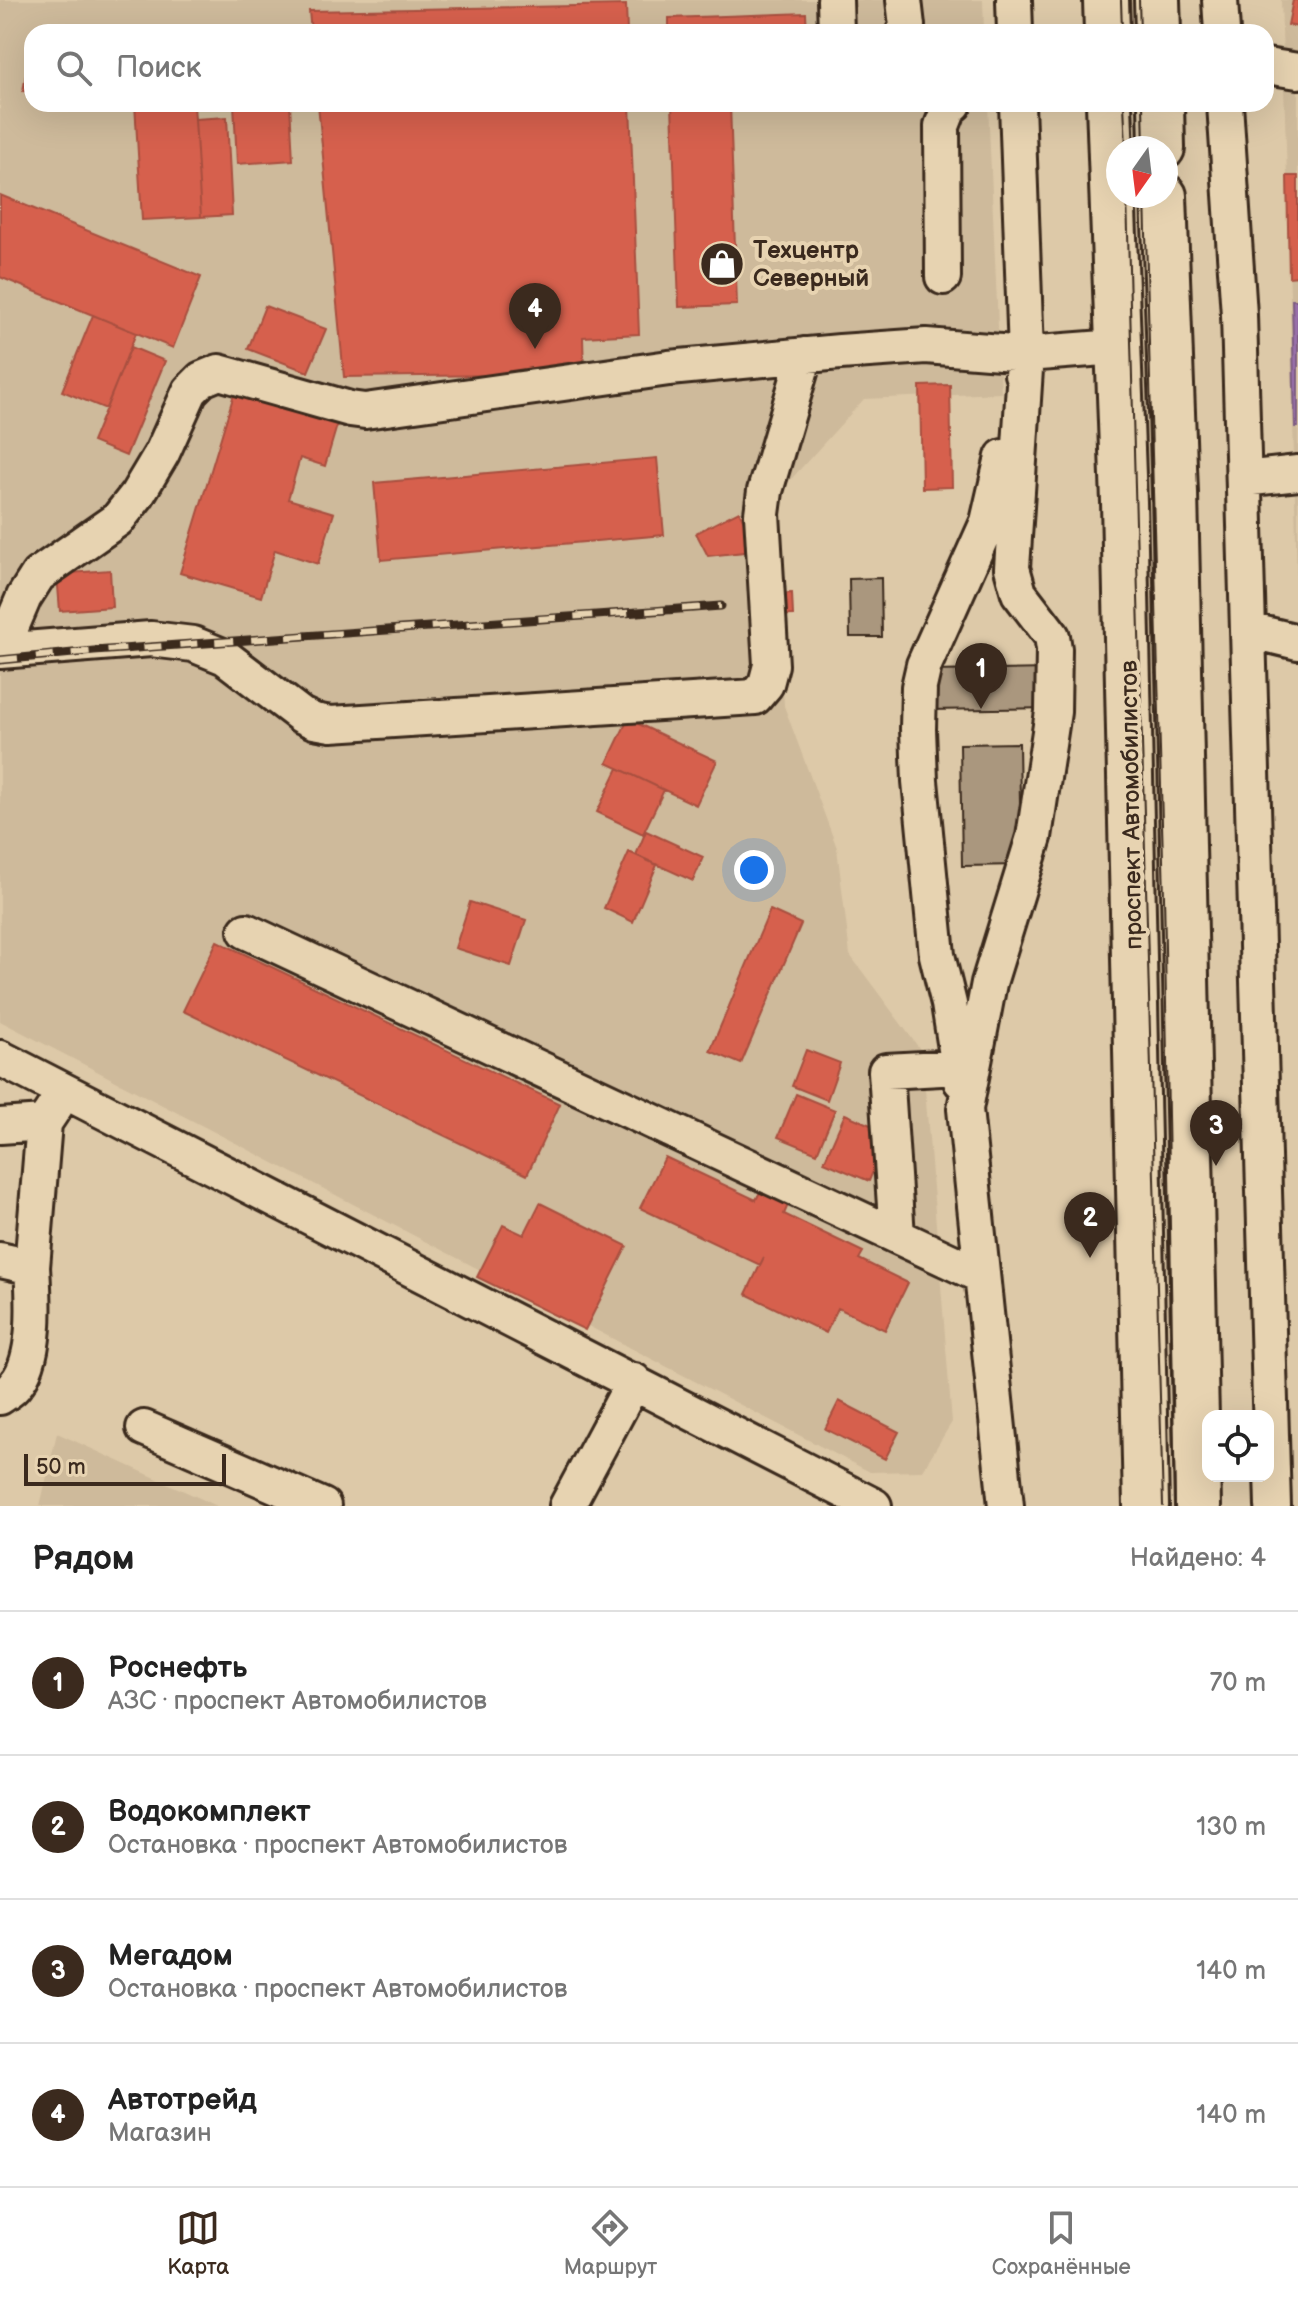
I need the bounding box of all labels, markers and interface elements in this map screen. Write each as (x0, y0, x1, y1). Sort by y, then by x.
search box (24, 24, 1274, 112)
icon: search (52, 46, 96, 90)
text: Поиск (116, 50, 202, 86)
north arrow (1106, 136, 1178, 208)
place label: Техцентр Северный (753, 236, 869, 293)
shop icon: Техцентр Северный (698, 240, 746, 288)
pin: 4 (509, 283, 561, 349)
pin: 1 (955, 643, 1007, 709)
street label: проспект Автомобилистов (1114, 660, 1149, 950)
your location (734, 850, 774, 890)
pin: 3 (1190, 1100, 1242, 1166)
pin: 2 (1064, 1192, 1116, 1258)
map controls (1202, 1410, 1274, 1482)
button: locate (1202, 1410, 1274, 1482)
scale bar (24, 1450, 226, 1486)
text: 50 m (36, 1454, 86, 1481)
text: Рядом (32, 1538, 134, 1579)
text: Найдено: 4 (1130, 1543, 1266, 1574)
text: Роснефть (108, 1650, 247, 1686)
text: 1 (53, 1668, 63, 1699)
text: 70 m (1209, 1668, 1266, 1699)
text: АЗС · проспект Автомобилистов (108, 1686, 487, 1717)
text: Водокомплект (108, 1794, 311, 1830)
text: 2 (50, 1812, 66, 1843)
text: 130 m (1196, 1812, 1266, 1843)
text: Остановка · проспект Автомобилистов (108, 1830, 567, 1861)
text: Мегадом (108, 1938, 233, 1974)
text: 3 (50, 1956, 66, 1987)
text: 140 m (1196, 1956, 1266, 1987)
text: Остановка · проспект Автомобилистов (108, 1974, 567, 2005)
text: Автотрейд (108, 2082, 257, 2118)
text: 4 (50, 2100, 66, 2131)
text: 140 m (1196, 2100, 1266, 2131)
text: Магазин (108, 2118, 212, 2149)
tab: Карта (167, 2206, 229, 2281)
tab: Маршрут (564, 2206, 657, 2281)
tab: Сохранённые (992, 2206, 1131, 2281)

